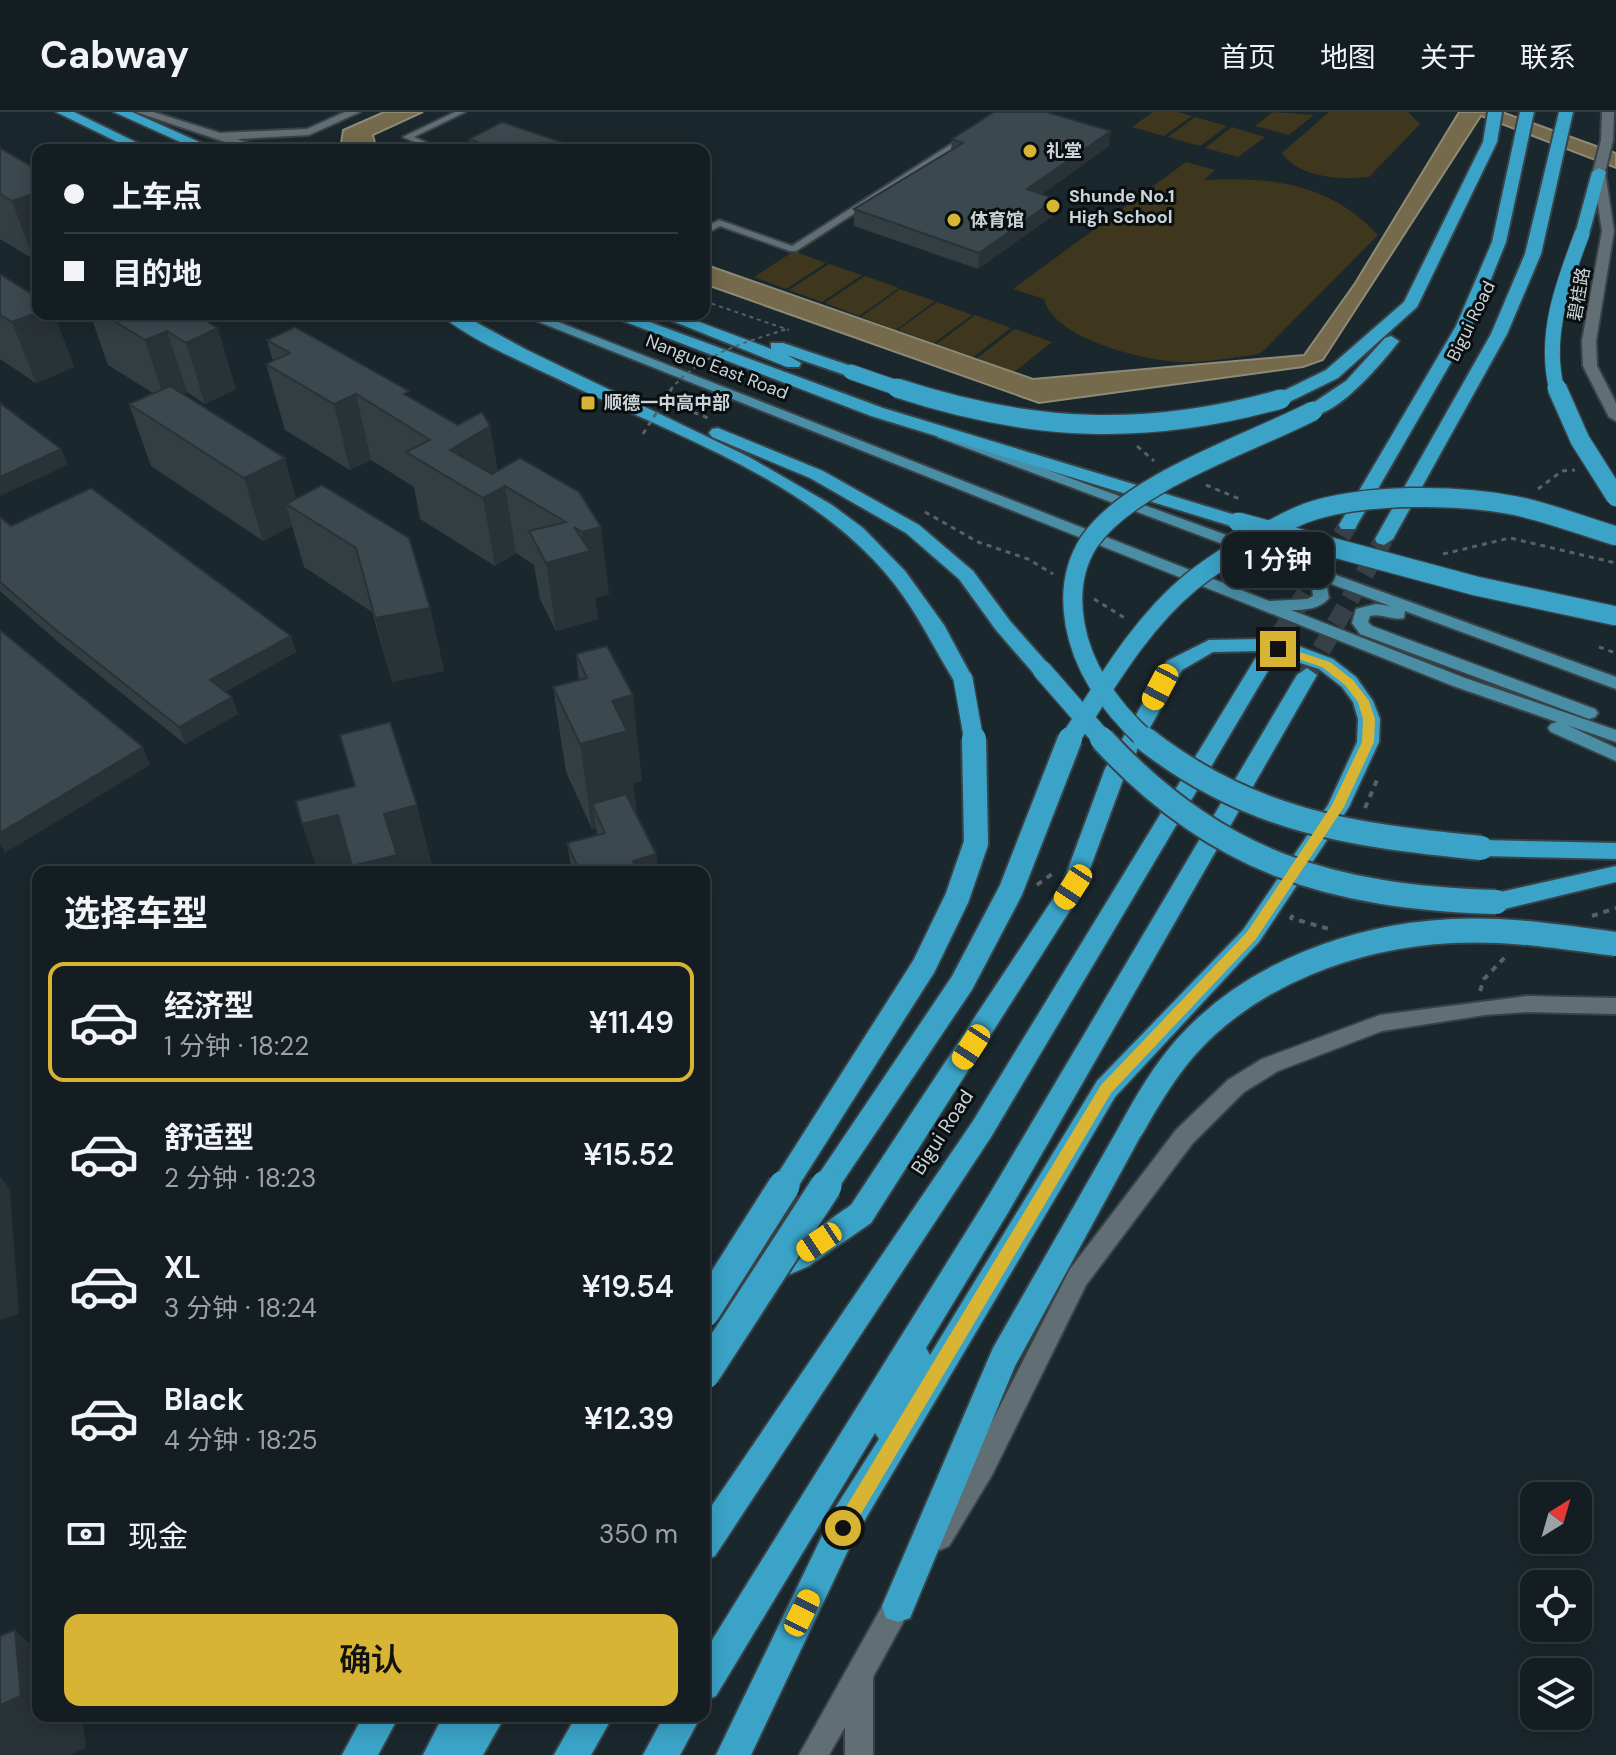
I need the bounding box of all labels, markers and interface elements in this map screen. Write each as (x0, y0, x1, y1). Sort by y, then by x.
text: Cabway (40, 30, 189, 80)
text: 首页 (1220, 39, 1276, 76)
text: 地图 (1320, 39, 1376, 76)
text: 关于 (1420, 39, 1476, 76)
text: 联系 (1520, 39, 1576, 76)
place label: 礼堂 (1046, 139, 1082, 163)
marker: 礼堂 (1021, 142, 1039, 160)
text: 上车点 (112, 177, 202, 216)
place label: Shunde No.1 High School (1069, 184, 1175, 229)
marker: Shunde No.1 High School (1044, 197, 1062, 215)
place label: 体育馆 (970, 208, 1024, 232)
marker: 体育馆 (945, 211, 963, 229)
text: 目的地 (112, 254, 202, 293)
street label: 碧桂路 (1562, 265, 1596, 323)
street label: Bigui Road (1441, 277, 1501, 365)
street label: Nanguo East Road (642, 329, 792, 405)
place label: 顺德一中高中部 (604, 391, 730, 415)
marker: 顺德一中高中部 (579, 394, 597, 412)
callout: 1 分钟 (1222, 533, 1334, 589)
text: 1 分钟 (1244, 543, 1312, 577)
route end (1260, 631, 1296, 667)
car (1138, 660, 1182, 714)
car (1050, 860, 1096, 914)
text: 选择车型 (64, 890, 208, 937)
icon: car (68, 986, 140, 1058)
text: 经济型 (164, 986, 254, 1025)
text: ¥11.49 (589, 1003, 674, 1042)
car (948, 1020, 994, 1074)
text: 1 分钟 · 18:22 (164, 1029, 309, 1063)
street label: Bigui Road (905, 1085, 979, 1179)
icon: car (68, 1118, 140, 1190)
text: 舒适型 (164, 1118, 254, 1157)
text: ¥15.52 (583, 1135, 674, 1174)
text: 2 分钟 · 18:23 (164, 1161, 316, 1195)
car (792, 1219, 846, 1265)
text: XL (164, 1248, 201, 1287)
icon: car (68, 1250, 140, 1322)
text: ¥19.54 (582, 1267, 674, 1306)
text: 3 分钟 · 18:24 (164, 1291, 317, 1325)
text: Black (164, 1380, 244, 1419)
icon: car (68, 1382, 140, 1454)
text: ¥12.39 (584, 1399, 674, 1438)
text: 4 分钟 · 18:25 (164, 1423, 318, 1457)
north arrow (1520, 1482, 1592, 1554)
map controls (1520, 1482, 1592, 1730)
route start (825, 1510, 861, 1546)
icon: cash (64, 1512, 108, 1556)
text: 现金 (128, 1517, 188, 1556)
text: 350 m (599, 1517, 678, 1551)
button: locate (1520, 1570, 1592, 1642)
car (781, 1586, 823, 1640)
button: 确认 (64, 1614, 678, 1706)
button: layers (1520, 1658, 1592, 1730)

